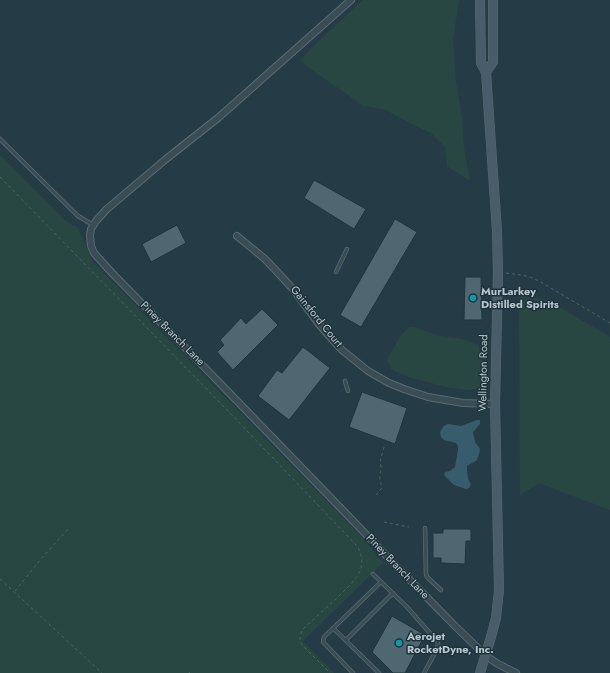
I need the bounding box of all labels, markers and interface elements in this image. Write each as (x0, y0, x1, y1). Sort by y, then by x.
street label: Gainsford Court (287, 284, 345, 350)
place label: MurLarkey Distilled Spirits (481, 285, 559, 311)
marker: MurLarkey Distilled Spirits (468, 293, 478, 303)
street label: Piney Branch Lane (137, 299, 207, 369)
street label: Wellington Road (477, 334, 491, 412)
street label: Piney Branch Lane (363, 532, 431, 602)
place label: Aerojet RocketDyne, Inc. (407, 630, 494, 656)
marker: Aerojet RocketDyne, Inc. (394, 638, 404, 648)

